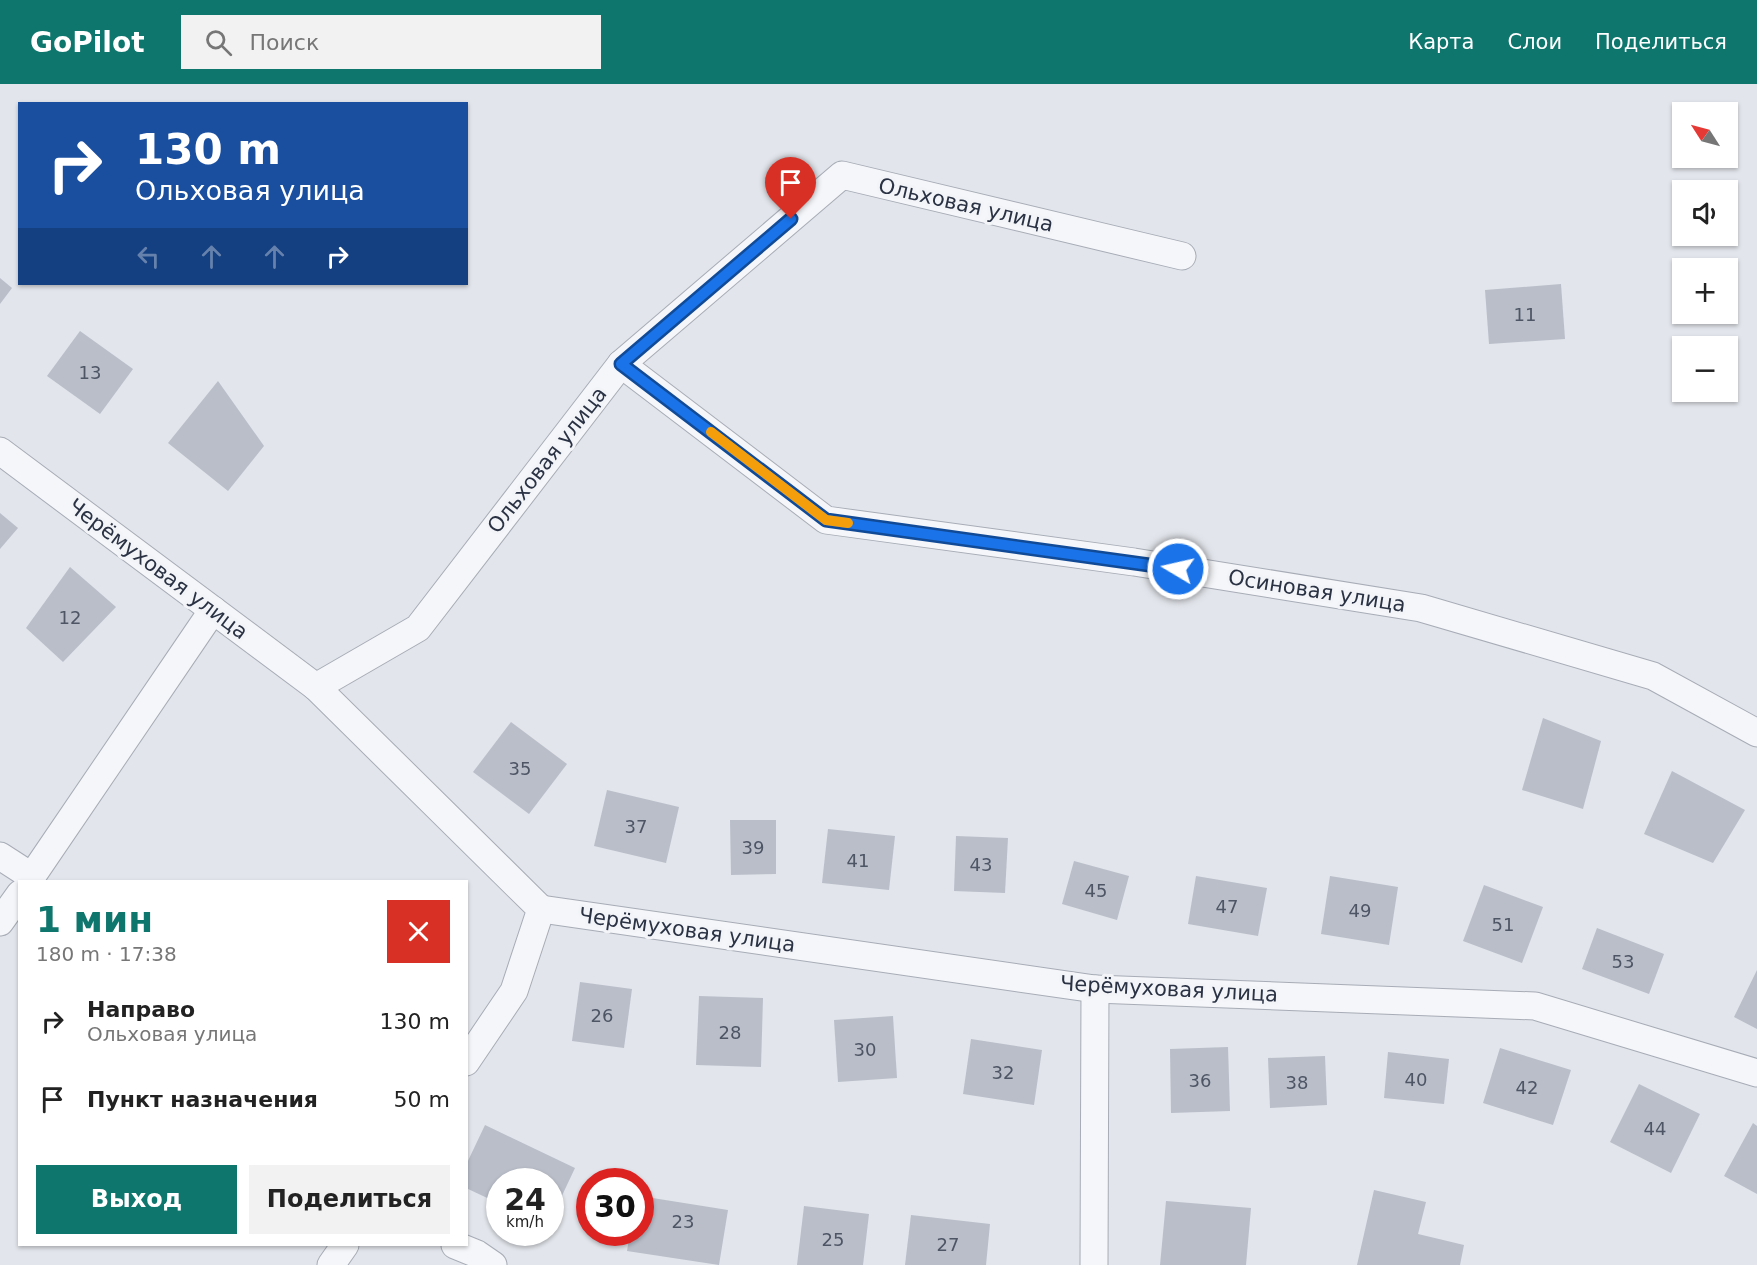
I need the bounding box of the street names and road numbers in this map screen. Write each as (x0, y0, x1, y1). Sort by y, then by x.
street label: Ольховая улица (876, 173, 1056, 237)
street label: Ольховая улица (482, 382, 612, 538)
street label: Черёмуховая улица (64, 494, 252, 644)
street label: Осиновая улица (1226, 565, 1408, 617)
street label: Черёмуховая улица (577, 903, 797, 957)
street label: Черёмуховая улица (1059, 971, 1279, 1007)

